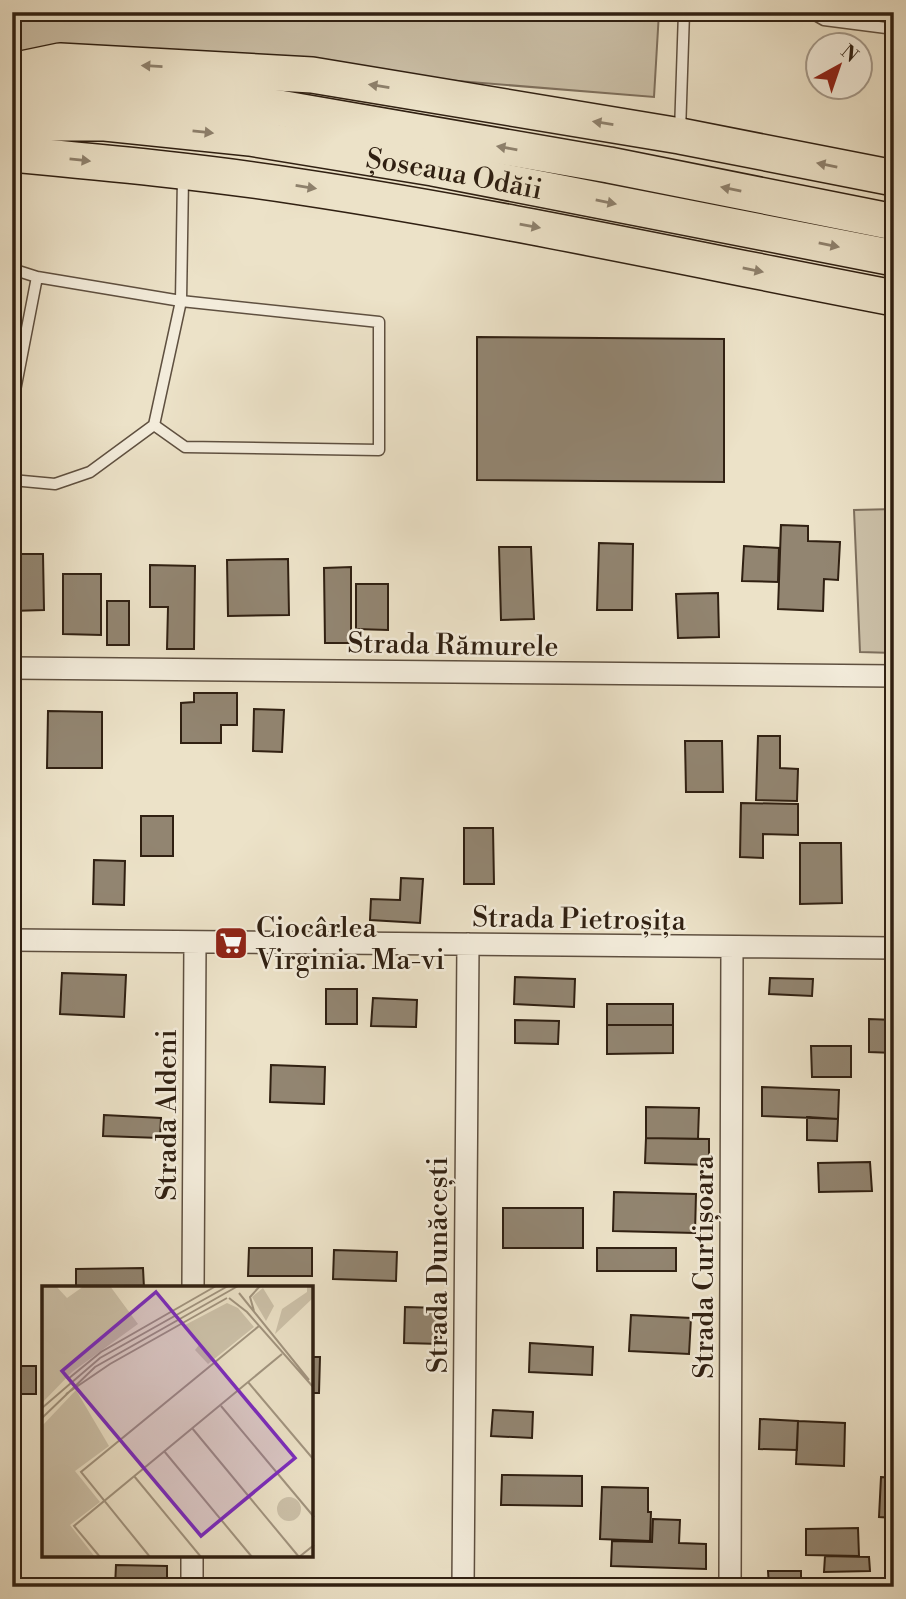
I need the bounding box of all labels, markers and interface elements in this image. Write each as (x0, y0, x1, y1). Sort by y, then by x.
north arrow (804, 32, 874, 102)
text: N (836, 40, 863, 68)
one-way arrow (141, 60, 163, 71)
one-way arrow (367, 80, 389, 91)
one-way arrow (592, 117, 614, 128)
one-way arrow (192, 127, 214, 138)
street label: Șoseaua Odăii (363, 141, 545, 208)
one-way arrow (496, 142, 518, 153)
one-way arrow (69, 155, 91, 166)
one-way arrow (816, 159, 838, 170)
one-way arrow (295, 182, 317, 193)
one-way arrow (720, 184, 742, 195)
one-way arrow (595, 196, 617, 207)
one-way arrow (519, 221, 541, 232)
one-way arrow (818, 240, 840, 251)
one-way arrow (742, 264, 764, 275)
street label: Strada Rămurele (347, 626, 559, 665)
street label: Strada Pietroșița (472, 900, 687, 939)
place label: Ciocârlea Virginia. Ma-vi (255, 911, 445, 978)
supermarket icon: Ciocârlea Virginia. Ma-vi (212, 924, 250, 962)
street label: Strada Aldeni (150, 1029, 185, 1201)
street label: Strada Curtișoara (687, 1154, 722, 1379)
street label: Strada Dunăcești (421, 1157, 456, 1373)
inset map (42, 1286, 313, 1557)

